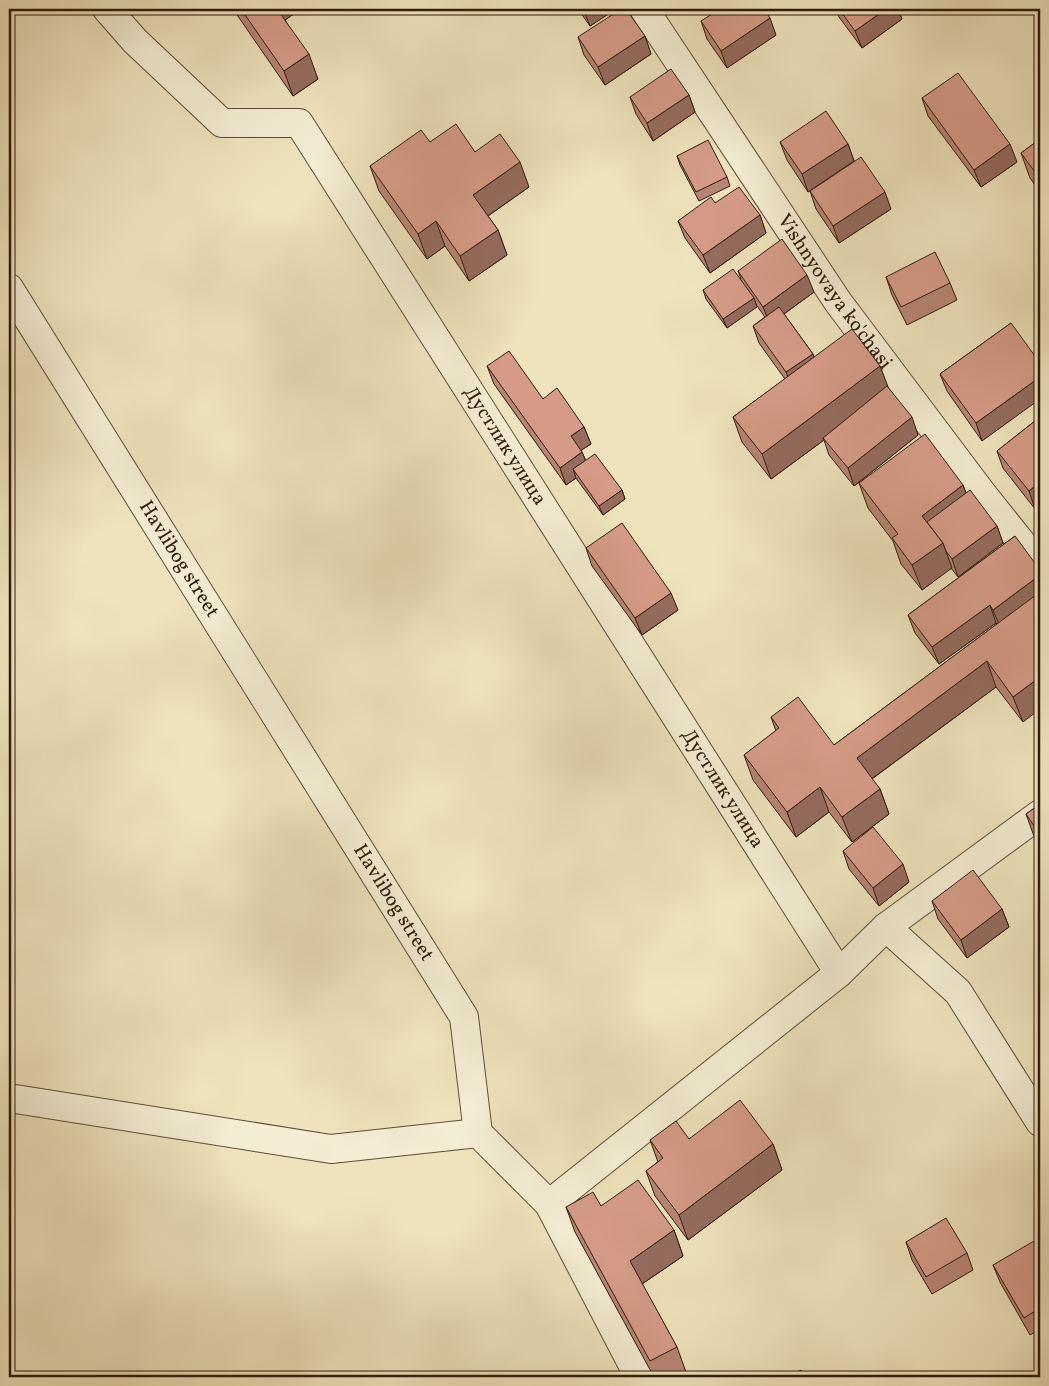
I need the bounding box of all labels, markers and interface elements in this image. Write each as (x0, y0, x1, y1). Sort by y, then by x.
street label: Vishnyovaya ko'chasi (770, 209, 898, 376)
street label: Дустлик улица (456, 381, 553, 511)
street label: Hаvlibog street (131, 495, 226, 623)
street label: Дустлик улица (674, 724, 770, 854)
street label: Hаvlibog street (346, 839, 440, 967)

